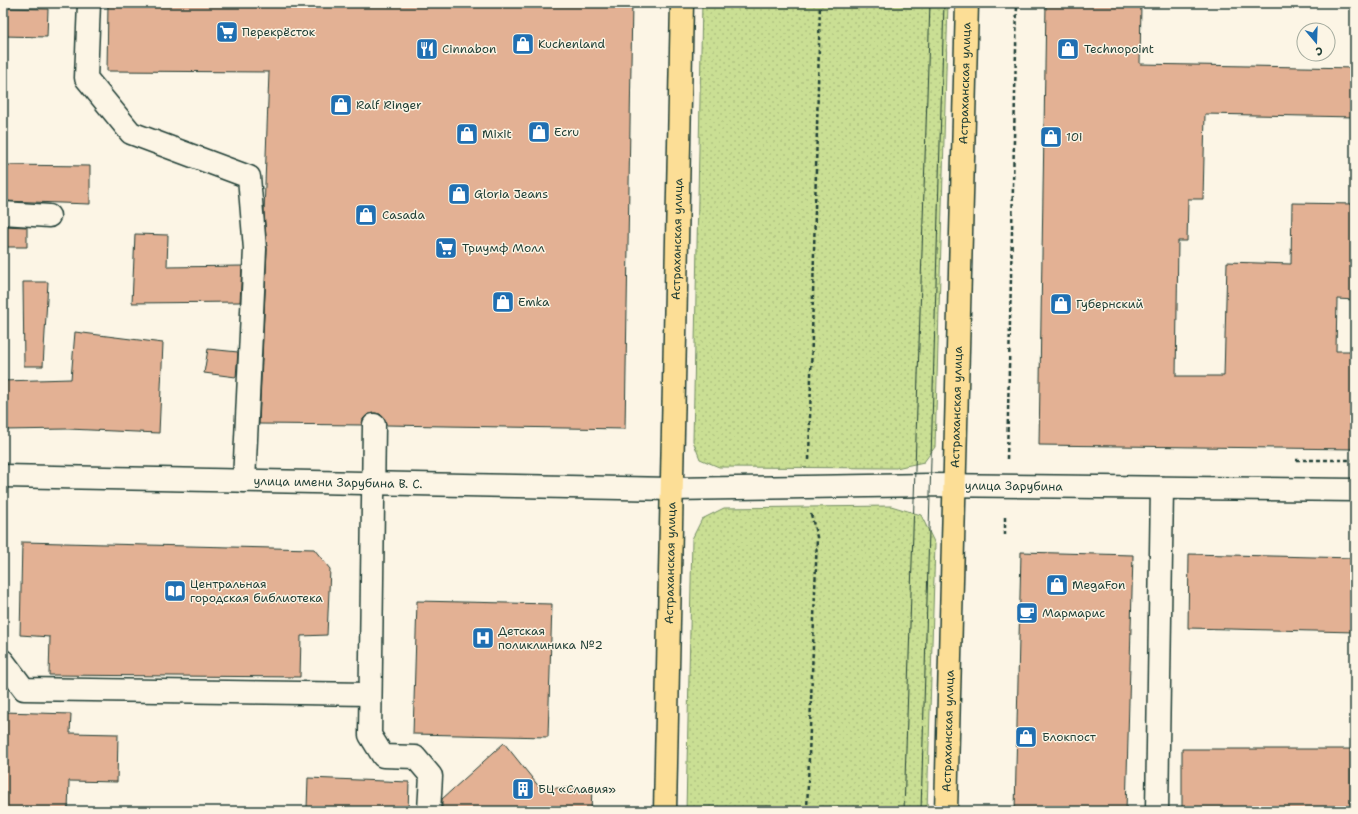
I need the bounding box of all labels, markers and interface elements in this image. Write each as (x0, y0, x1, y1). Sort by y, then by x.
supermarket icon: Перекрёсток (214, 19, 240, 45)
street label: Астраханская улица (955, 21, 975, 144)
north arrow (1296, 22, 1336, 62)
place label: Перекрёсток (242, 24, 316, 40)
shop icon: Kuchenland (510, 31, 536, 57)
restaurant icon: Cinnabon (414, 36, 440, 62)
place label: Kuchenland (538, 36, 606, 52)
shop icon: Technopoint (1055, 36, 1081, 62)
place label: Cinnabon (442, 41, 496, 57)
place label: Technopoint (1084, 41, 1154, 57)
text: С (1313, 43, 1325, 59)
shop icon: Ralf Ringer (328, 92, 354, 118)
place label: Ralf Ringer (356, 97, 422, 113)
shop icon: Ecru (526, 119, 552, 145)
shop icon: Mixit (454, 121, 480, 147)
place label: Ecru (554, 124, 579, 140)
shop icon: 10i (1038, 124, 1064, 150)
place label: Mixit (482, 126, 512, 142)
place label: 10i (1066, 129, 1083, 145)
street label: Астраханская улица (668, 177, 686, 300)
shop icon: Gloria Jeans (446, 181, 472, 207)
place label: Gloria Jeans (474, 186, 548, 202)
shop icon: Casada (353, 202, 379, 228)
place label: Casada (382, 207, 425, 223)
supermarket icon: Триумф Молл (433, 235, 459, 261)
place label: Триумф Молл (462, 240, 545, 256)
shop icon: Emka (490, 289, 516, 315)
shop icon: Губернский (1048, 291, 1074, 317)
place label: Emka (518, 294, 550, 310)
place label: Губернский (1076, 296, 1143, 312)
street label: Астраханская улица (947, 345, 966, 468)
street label: улица имени Зарубина В. С. (253, 473, 423, 492)
street label: улица Зарубина (965, 477, 1064, 495)
street label: Астраханская улица (661, 501, 680, 624)
shop icon: MegaFon (1044, 572, 1070, 598)
place label: Центральная городская библиотека (190, 576, 323, 606)
place label: MegaFon (1072, 577, 1125, 593)
library icon: Центральная городская библиотека (162, 578, 188, 604)
cafe icon: Мармарис (1014, 600, 1040, 626)
place label: Мармарис (1042, 605, 1105, 621)
place label: Детская поликлиника №2 (498, 623, 603, 653)
hospital icon: Детская поликлиника №2 (470, 625, 496, 651)
street label: Астраханская улица (938, 669, 958, 792)
shop icon: Блокпост (1013, 724, 1039, 750)
place label: Блокпост (1042, 729, 1097, 745)
building icon: БЦ «Славия» (510, 776, 536, 802)
place label: БЦ «Славия» (538, 781, 616, 797)

